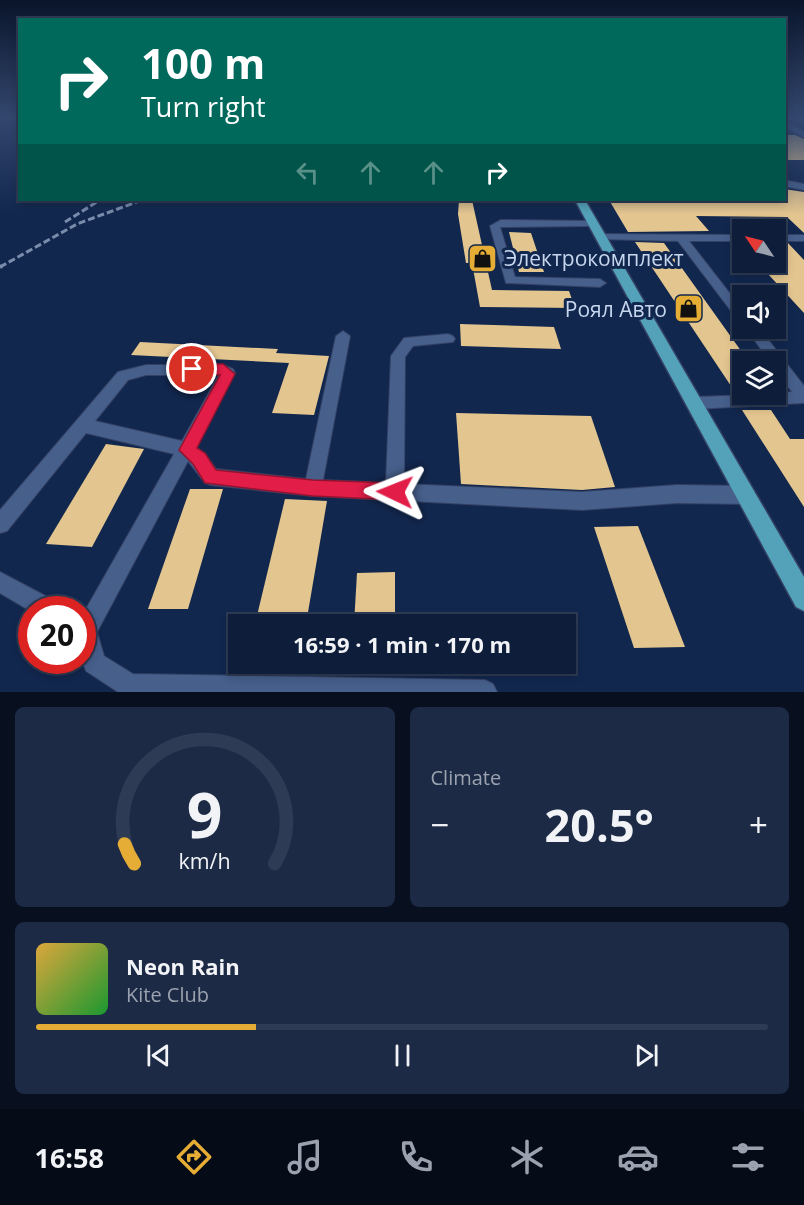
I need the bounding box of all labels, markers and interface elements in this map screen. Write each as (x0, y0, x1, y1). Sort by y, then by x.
text: 100 m (141, 34, 265, 91)
icon: right (42, 42, 120, 120)
text: Turn right (141, 88, 266, 125)
icon: left (291, 156, 324, 189)
icon: ahead (354, 156, 387, 189)
icon: ahead (417, 156, 450, 189)
icon: right (480, 156, 513, 189)
north arrow (732, 219, 786, 273)
map controls (732, 219, 786, 405)
shop icon: Электрокомплект (467, 242, 499, 274)
place label: Электрокомплект (504, 244, 684, 272)
button: sound (732, 285, 786, 339)
shop icon: Роял Авто (672, 293, 704, 325)
place label: Роял Авто (565, 295, 667, 323)
pin (166, 343, 217, 394)
button: layers (732, 351, 786, 405)
icon: arrive (175, 352, 208, 385)
position arrow (363, 460, 427, 524)
speed limit sign: 20 (18, 596, 96, 674)
text: 16:59 · 1 min · 170 m (293, 629, 511, 659)
text: Climate (431, 764, 501, 791)
text: 9 (187, 771, 223, 856)
text: 20.5° (545, 794, 654, 855)
text: − (431, 802, 449, 847)
text: + (749, 802, 768, 847)
text: km/h (179, 846, 231, 875)
text: Neon Rain (126, 951, 240, 981)
text: Kite Club (126, 981, 209, 1008)
icon: previous (142, 1039, 175, 1072)
icon: pause (386, 1039, 419, 1072)
icon: next (630, 1039, 663, 1072)
icon: directions (173, 1136, 215, 1178)
icon: music (284, 1136, 326, 1178)
icon: phone (395, 1136, 437, 1178)
icon: climate (506, 1136, 548, 1178)
icon: car (617, 1136, 659, 1178)
icon: filters (727, 1136, 769, 1178)
text: 16:58 (34, 1139, 104, 1176)

